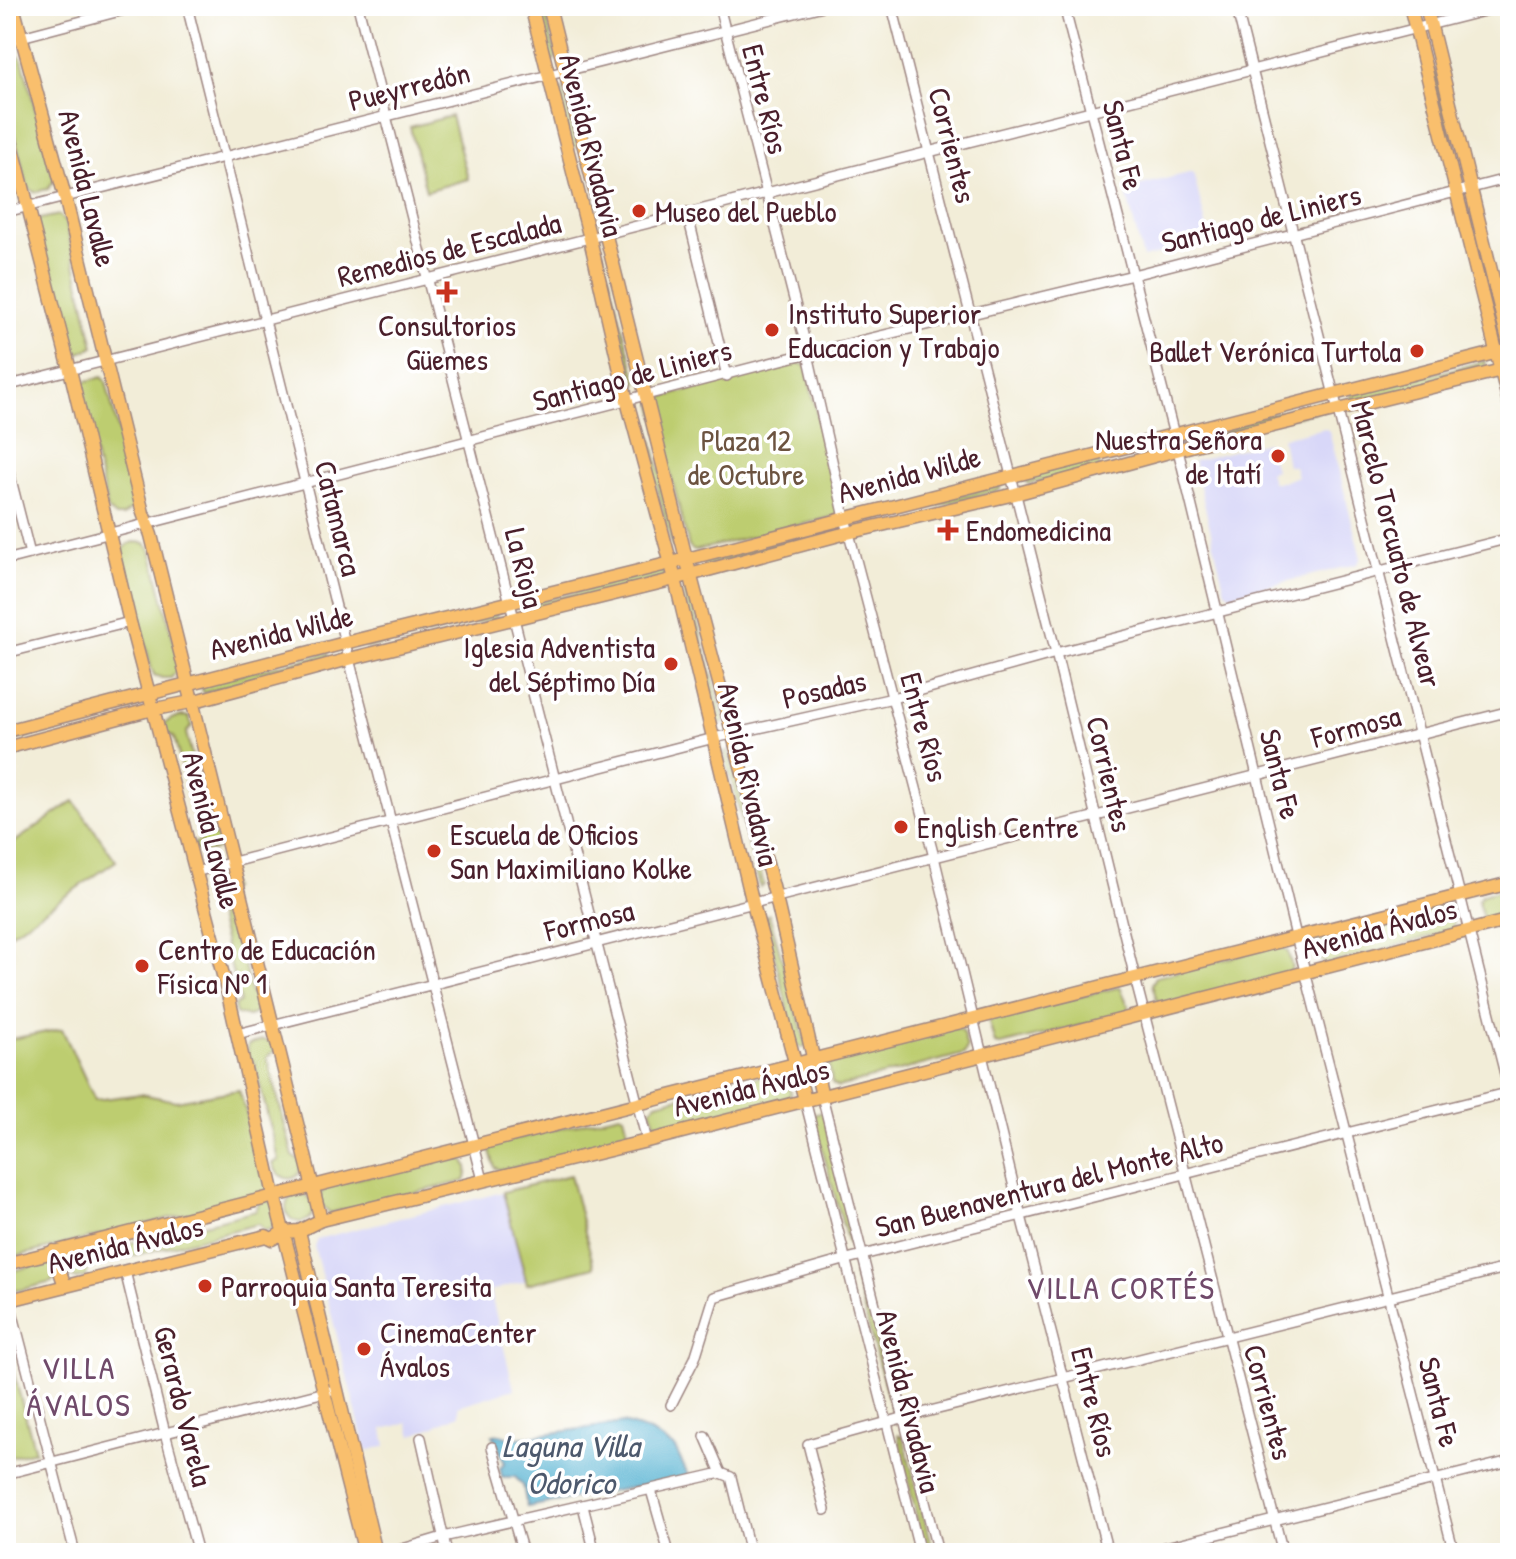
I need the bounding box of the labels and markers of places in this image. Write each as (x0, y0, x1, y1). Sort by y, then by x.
place label: Museo del Pueblo (655, 191, 837, 231)
marker: Museo del Pueblo (630, 202, 648, 220)
marker: Consultorios Güemes (436, 281, 458, 303)
place label: Instituto Superior Educacion y Trabajo (788, 293, 999, 367)
place label: Consultorios Güemes (378, 305, 516, 379)
marker: Instituto Superior Educacion y Trabajo (763, 321, 781, 339)
place label: Ballet Verónica Turtola (1149, 331, 1401, 371)
marker: Ballet Verónica Turtola (1408, 342, 1426, 360)
place label: Nuestra Señora de Itatí (1095, 419, 1262, 493)
marker: Nuestra Señora de Itatí (1269, 447, 1287, 465)
place label: Endomedicina (966, 510, 1111, 550)
marker: Endomedicina (937, 519, 959, 541)
place label: Iglesia Adventista del Séptimo Día (463, 627, 655, 701)
marker: Iglesia Adventista del Séptimo Día (662, 655, 680, 673)
place label: English Centre (917, 807, 1079, 847)
place label: Escuela de Oficios San Maximiliano Kolke (450, 814, 692, 888)
marker: English Centre (892, 818, 910, 836)
marker: Escuela de Oficios San Maximiliano Kolke (425, 842, 443, 860)
place label: Centro de Educación Física Nº 1 (157, 929, 376, 1003)
marker: Centro de Educación Física Nº 1 (133, 957, 151, 975)
place label: Parroquia Santa Teresita (221, 1266, 492, 1306)
marker: Parroquia Santa Teresita (196, 1277, 214, 1295)
place label: CinemaCenter Ávalos (380, 1312, 537, 1386)
marker: CinemaCenter Ávalos (355, 1340, 373, 1358)

